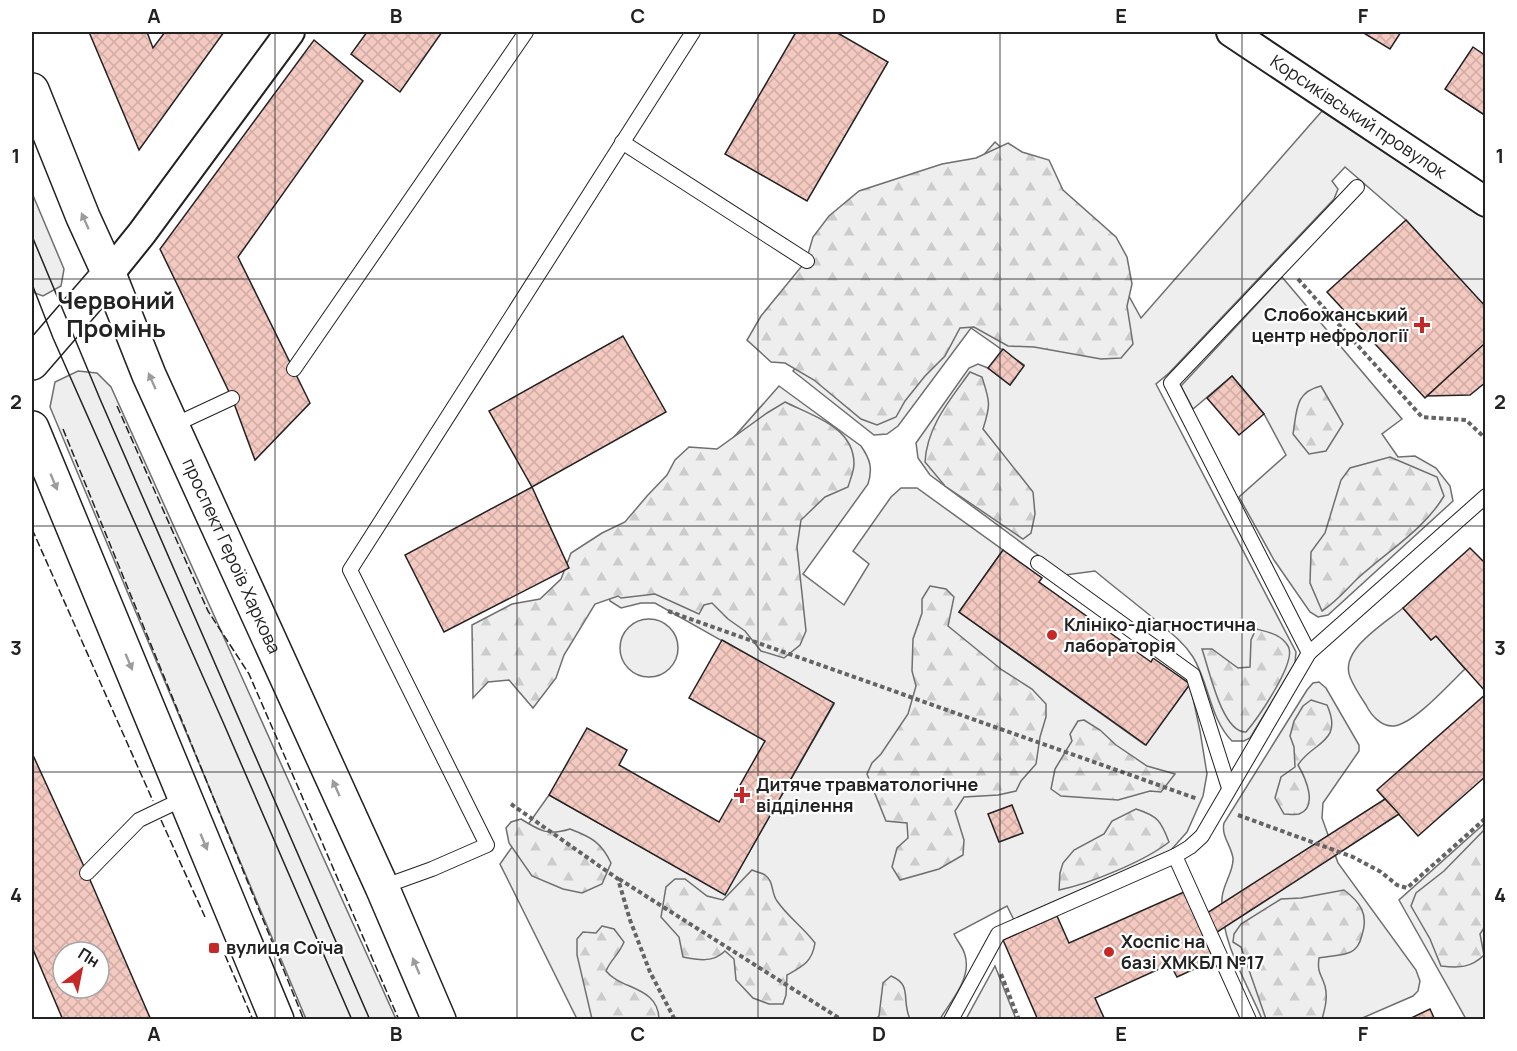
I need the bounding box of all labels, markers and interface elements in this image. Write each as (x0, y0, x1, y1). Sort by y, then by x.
text: A (147, 2, 161, 29)
text: B (390, 2, 403, 29)
text: C (631, 2, 645, 29)
text: D (872, 2, 886, 29)
text: E (1115, 2, 1127, 29)
text: F (1358, 2, 1369, 29)
street label: Корсиківський провулок (1266, 49, 1453, 184)
text: 1 (12, 142, 20, 169)
text: 1 (1496, 142, 1504, 169)
one-way arrow (80, 212, 89, 229)
district label: Червоний Промінь (57, 283, 175, 344)
place label: Слобожанський центр нефрології (1251, 302, 1409, 347)
marker: Слобожанський центр нефрології (1413, 316, 1431, 334)
one-way arrow (147, 372, 156, 389)
text: 2 (10, 388, 22, 415)
text: 2 (1494, 388, 1506, 415)
street label: проспект Героїв Харкова (177, 454, 287, 657)
one-way arrow (49, 473, 59, 491)
place label: Клініко-діагностична лабораторія (1064, 612, 1256, 657)
marker: Клініко-діагностична лабораторія (1045, 628, 1059, 642)
text: 3 (10, 634, 22, 661)
text: 3 (1494, 634, 1506, 661)
one-way arrow (125, 653, 134, 671)
place label: Дитяче травматологічне відділення (756, 772, 978, 817)
one-way arrow (332, 779, 341, 796)
marker: Дитяче травматологічне відділення (733, 786, 751, 804)
one-way arrow (199, 833, 209, 851)
text: 4 (10, 881, 22, 908)
text: 4 (1494, 881, 1506, 908)
place label: Хоспіс на базі ХМКБЛ №17 (1121, 929, 1264, 974)
place label: вулиця Соїча (226, 935, 344, 959)
north arrow (51, 940, 111, 1000)
marker: вулиця Соїча (207, 941, 221, 955)
text: Пн (74, 942, 104, 972)
marker: Хоспіс на базі ХМКБЛ №17 (1102, 945, 1116, 959)
one-way arrow (411, 957, 420, 974)
text: A (147, 1020, 161, 1047)
text: B (390, 1020, 403, 1047)
text: C (631, 1020, 645, 1047)
text: D (872, 1020, 886, 1047)
text: E (1115, 1020, 1127, 1047)
text: F (1358, 1020, 1369, 1047)

